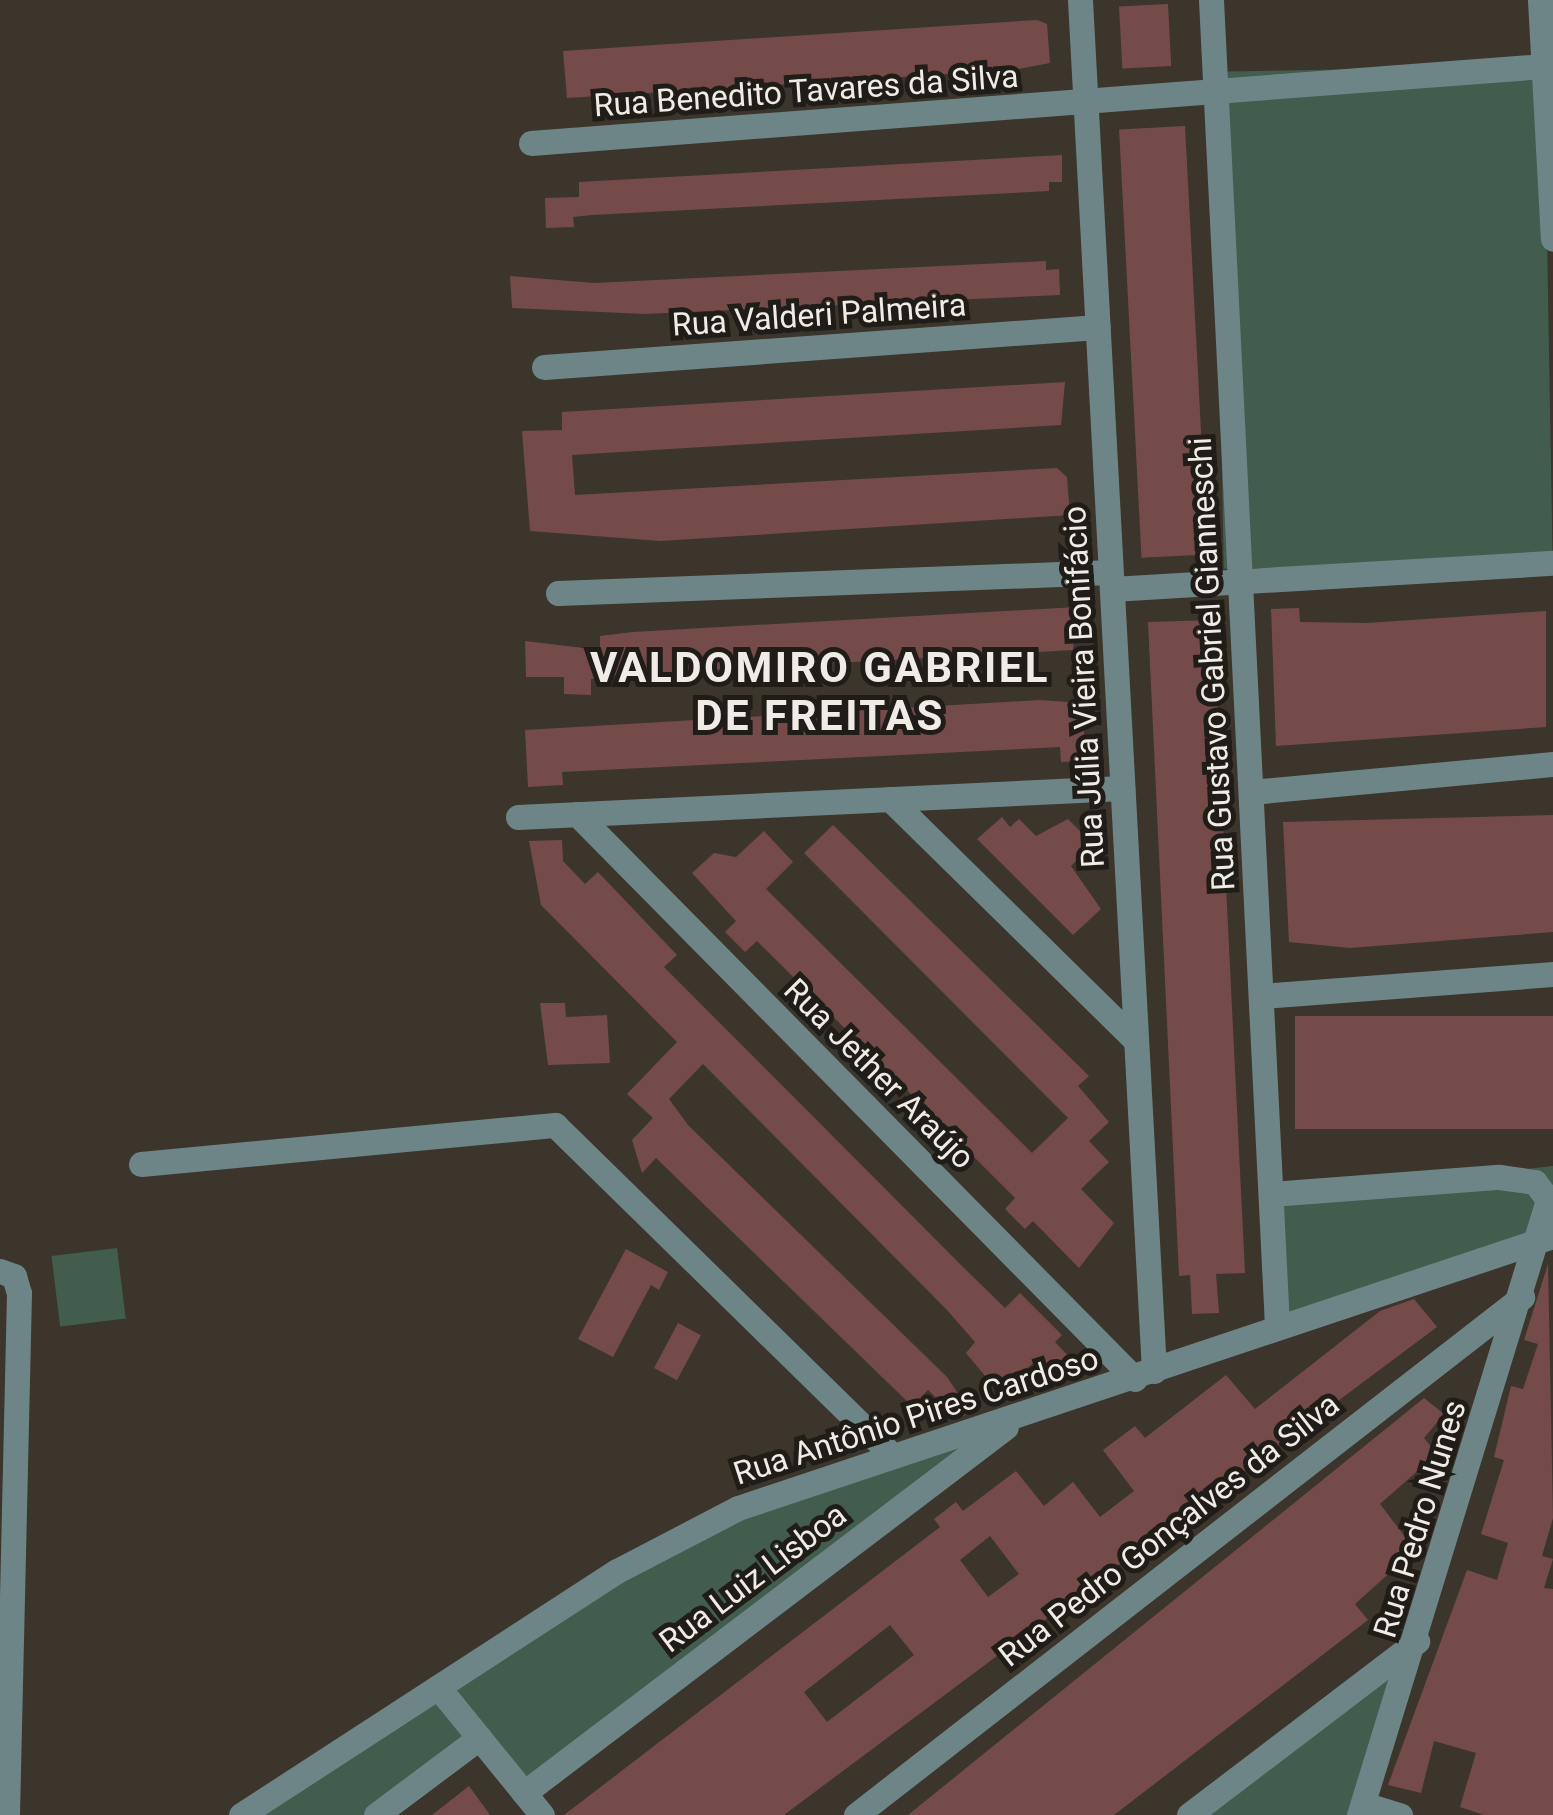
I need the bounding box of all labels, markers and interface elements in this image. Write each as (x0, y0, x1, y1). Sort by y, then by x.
street label: Rua Benedito Tavares da Silva (592, 57, 1020, 125)
street label: Rua Valderi Palmeira (671, 286, 967, 344)
street label: Rua Gustavo Gabriel Gianneschi (1181, 436, 1243, 892)
street label: Rua Júlia Vieira Bonifácio (1055, 505, 1113, 869)
district label: VALDOMIRO GABRIEL DE FREITAS (590, 643, 1050, 741)
street label: Rua Jether Araújo (776, 971, 982, 1177)
street label: Rua Antônio Pires Cardoso (729, 1339, 1103, 1493)
street label: Rua Pedro Gonçalves da Silva (991, 1385, 1347, 1675)
street label: Rua Pedro Nunes (1366, 1396, 1474, 1642)
street label: Rua Luiz Lisboa (652, 1495, 854, 1661)

